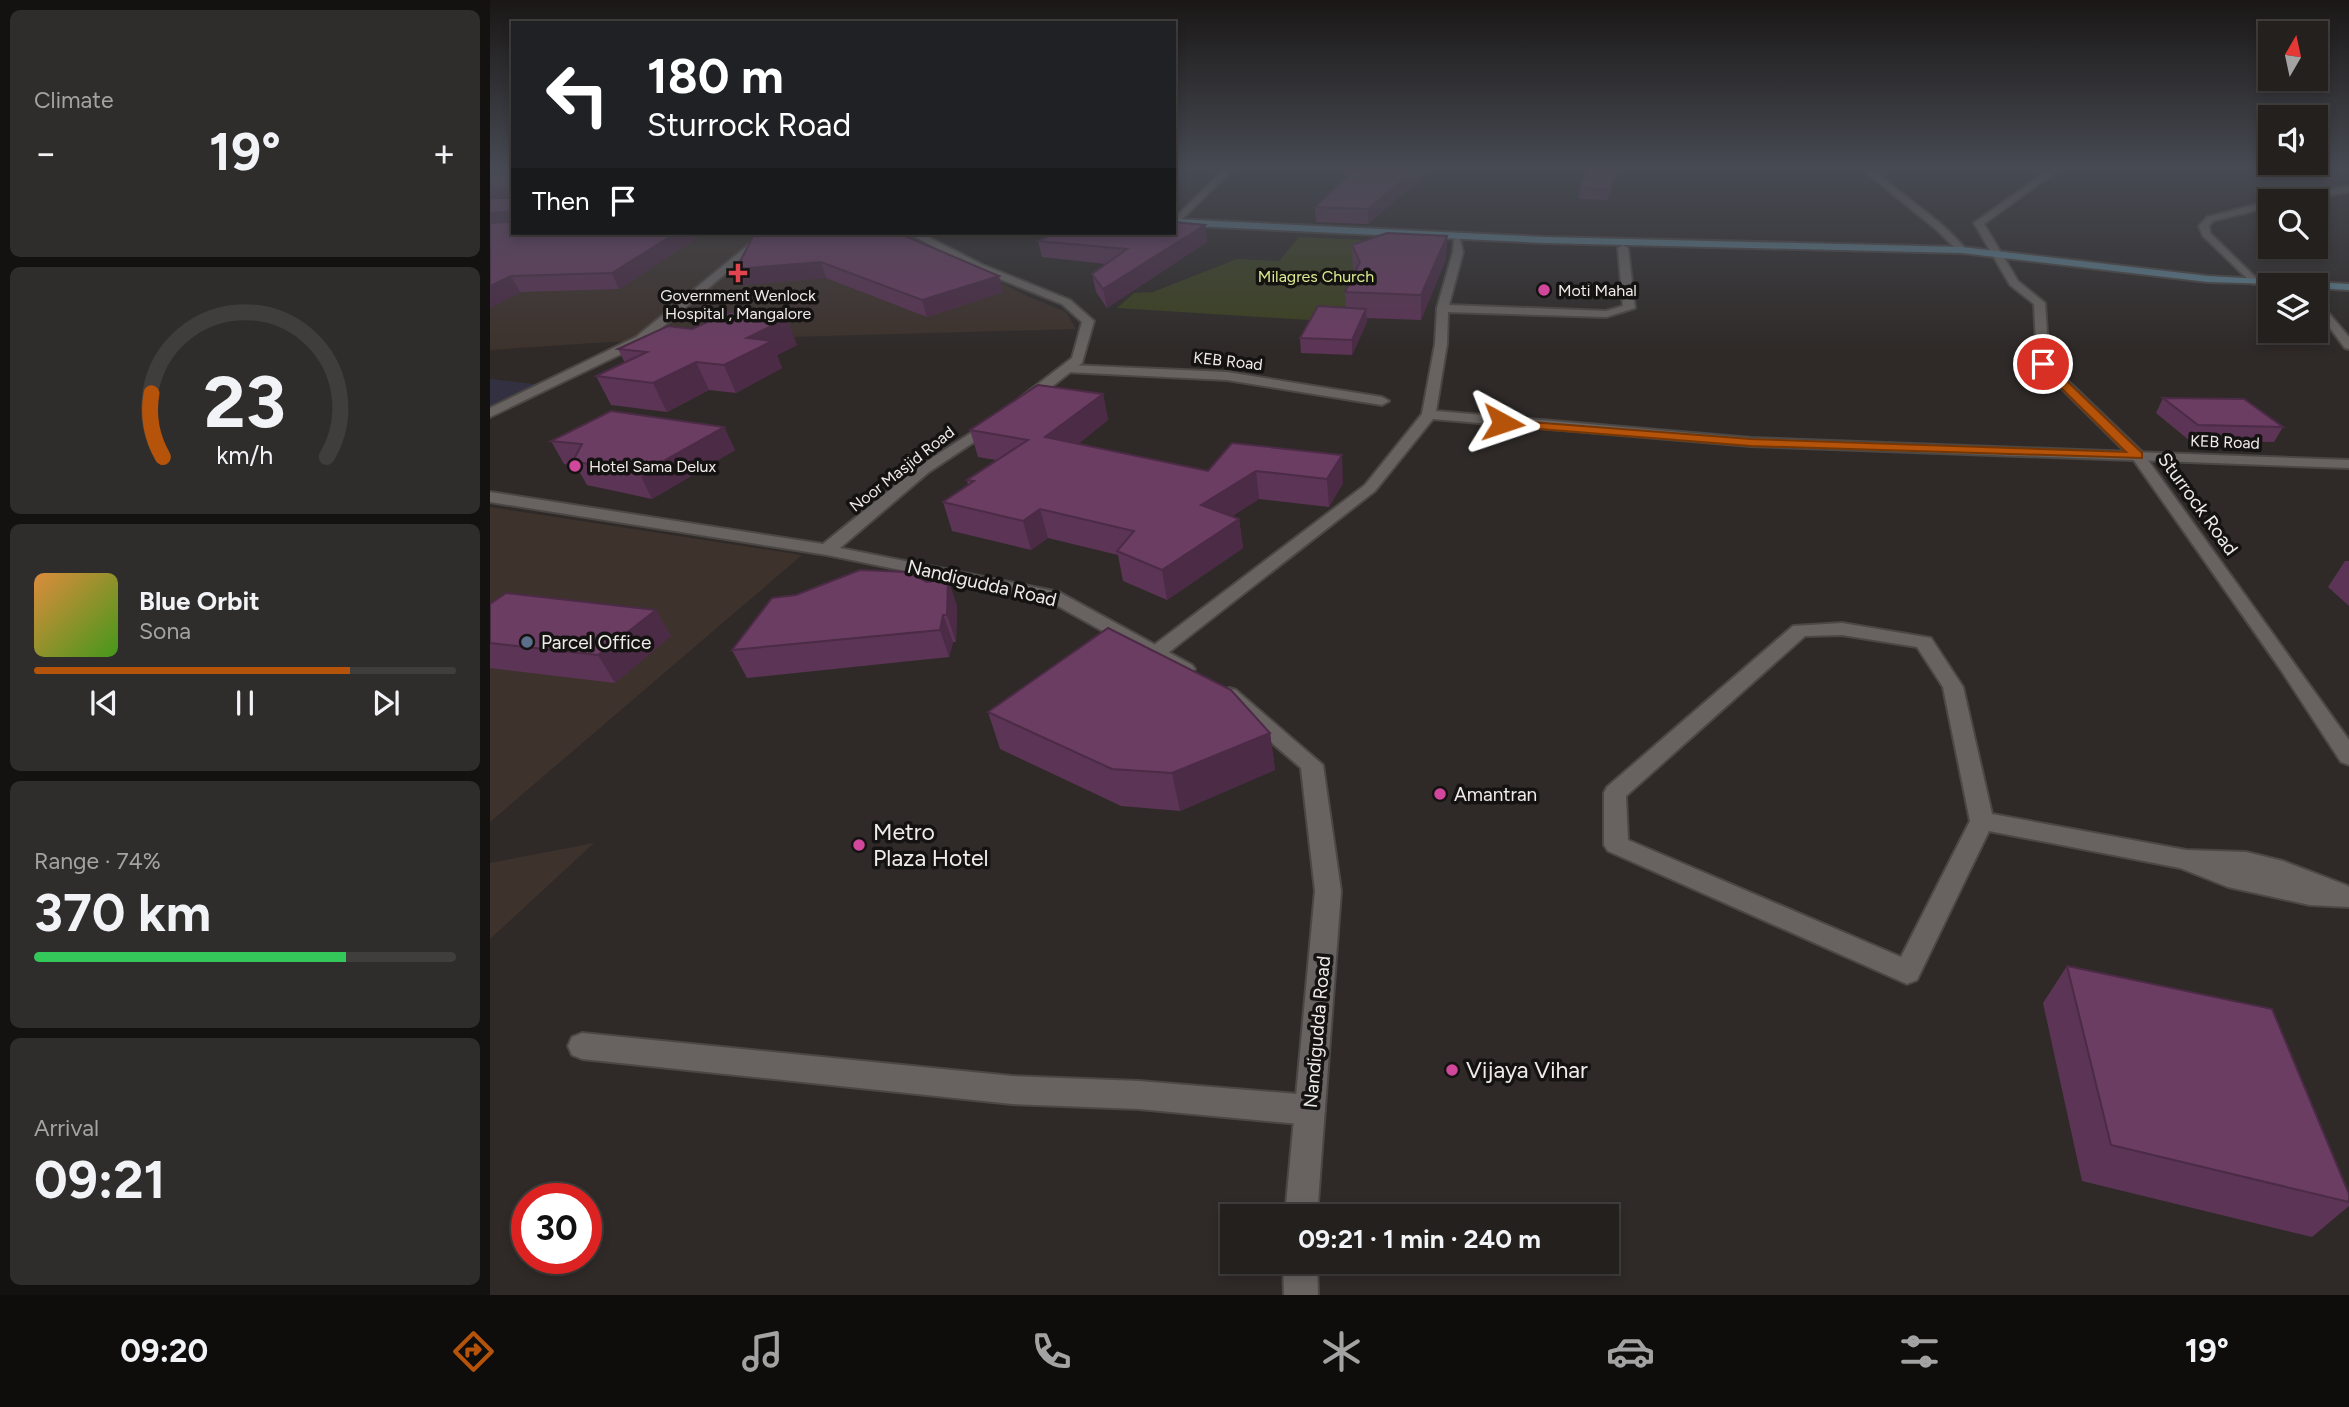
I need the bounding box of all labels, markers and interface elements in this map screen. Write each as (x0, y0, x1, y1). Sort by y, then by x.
north arrow (2258, 21, 2328, 91)
map controls (2258, 21, 2328, 343)
text: 180 m (647, 46, 784, 105)
icon: left (532, 49, 623, 140)
text: Climate (34, 86, 113, 114)
button: sound (2258, 105, 2328, 175)
text: Sturrock Road (647, 106, 851, 144)
text: 19° (209, 121, 281, 183)
text: − (34, 130, 58, 176)
text: + (432, 130, 456, 176)
icon: arrive (604, 182, 642, 220)
text: Then (532, 185, 590, 217)
button: search (2258, 189, 2328, 259)
marker: Government Wenlock Hospital , Mangalore (728, 263, 748, 283)
park label: Milagres Church (1258, 267, 1374, 286)
button: layers (2258, 273, 2328, 343)
place label: Moti Mahal (1558, 281, 1637, 300)
marker: Moti Mahal (1536, 282, 1552, 298)
place label: Government Wenlock Hospital , Mangalore (660, 286, 816, 323)
pin (2013, 334, 2073, 394)
icon: arrive (2024, 345, 2062, 383)
street label: KEB Road (1192, 348, 1264, 374)
text: 23 (204, 358, 286, 445)
position arrow (1466, 386, 1540, 460)
street label: Noor Masjid Road (846, 422, 958, 516)
street label: KEB Road (2190, 431, 2260, 453)
text: km/h (216, 439, 274, 469)
street label: Sturrock Road (2153, 448, 2243, 560)
place label: Hotel Sama Delux (589, 457, 716, 476)
marker: Hotel Sama Delux (567, 458, 583, 474)
street label: Nandigudda Road (905, 555, 1059, 611)
text: Blue Orbit (139, 585, 260, 617)
text: Sona (139, 617, 191, 645)
place label: Parcel Office (541, 631, 651, 654)
marker: Parcel Office (519, 634, 535, 650)
icon: previous (85, 684, 123, 722)
icon: pause (226, 684, 264, 722)
icon: next (367, 684, 405, 722)
place label: Amantran (1454, 783, 1537, 806)
marker: Amantran (1432, 786, 1448, 802)
place label: Metro Plaza Hotel (873, 818, 989, 872)
marker: Metro Plaza Hotel (851, 837, 867, 853)
text: Range · 74% (34, 847, 161, 875)
text: 370 km (34, 882, 211, 944)
street label: Nandigudda Road (1299, 955, 1335, 1109)
place label: Vijaya Vihar (1466, 1056, 1588, 1084)
marker: Vijaya Vihar (1444, 1062, 1460, 1078)
text: Arrival (34, 1114, 99, 1142)
text: 09:21 (34, 1149, 166, 1211)
speed limit sign: 30 (511, 1183, 602, 1274)
text: 09:21 · 1 min · 240 m (1298, 1223, 1541, 1255)
icon: directions (449, 1327, 498, 1376)
icon: music (738, 1327, 787, 1376)
icon: phone (1027, 1327, 1076, 1376)
icon: climate (1317, 1327, 1366, 1376)
icon: car (1606, 1327, 1655, 1376)
icon: filters (1895, 1327, 1944, 1376)
text: 09:20 (120, 1332, 208, 1370)
text: 19° (2185, 1332, 2229, 1370)

